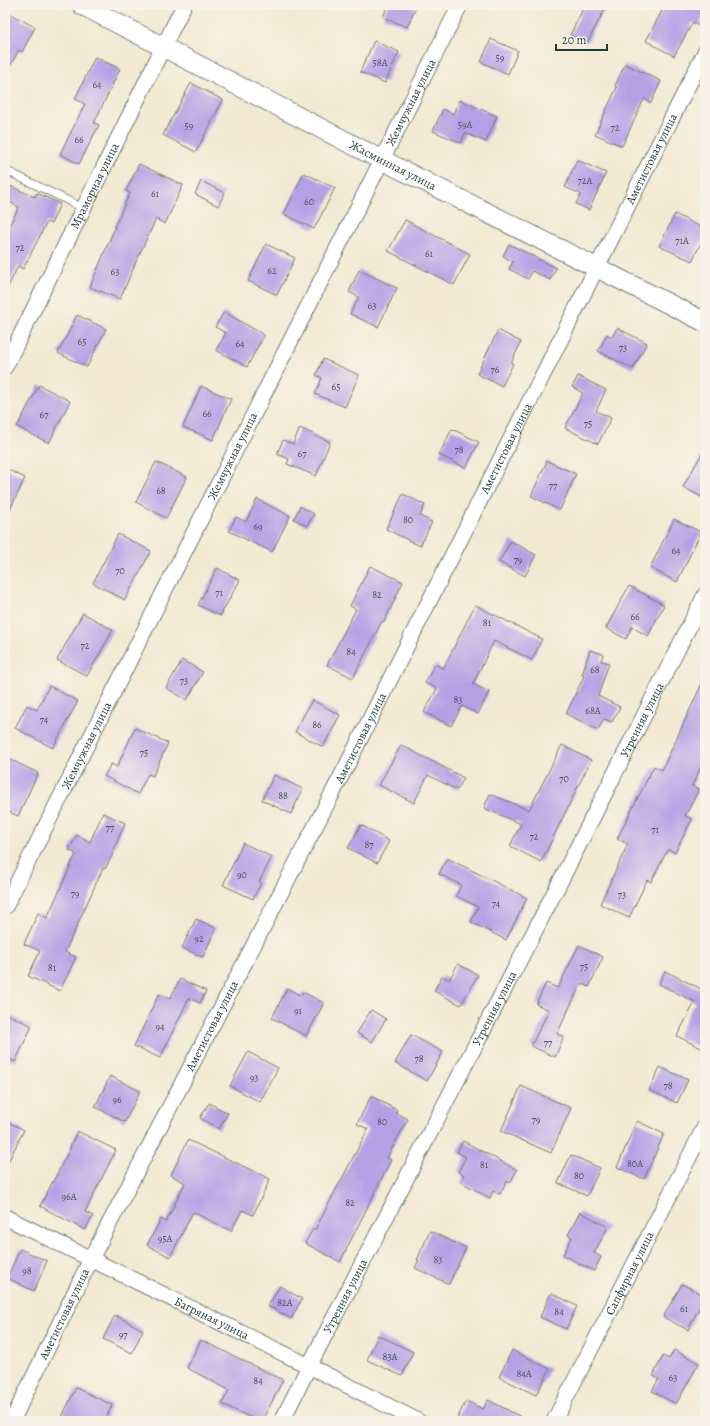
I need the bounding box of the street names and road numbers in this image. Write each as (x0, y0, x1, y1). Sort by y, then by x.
street label: Жемчужная улица (382, 56, 440, 149)
street label: Аметистовая улица (621, 110, 681, 208)
street label: Жасминная улица (347, 137, 440, 194)
street label: Мраморная улица (67, 140, 123, 232)
street label: Аметистовая улица (476, 400, 536, 497)
street label: Жемчужная улица (204, 409, 261, 502)
street label: Утренняя улица (616, 679, 668, 760)
street label: Аметистовая улица (331, 689, 390, 787)
street label: Жемчужная улица (58, 699, 115, 792)
street label: Утренняя улица (468, 968, 521, 1049)
street label: Аметистовая улица (181, 977, 242, 1074)
street label: Сапфирная улица (602, 1228, 658, 1318)
street label: Утренняя улица (319, 1256, 371, 1336)
street label: Аметистовая улица (35, 1265, 93, 1363)
street label: Багряная улица (172, 1293, 252, 1343)

